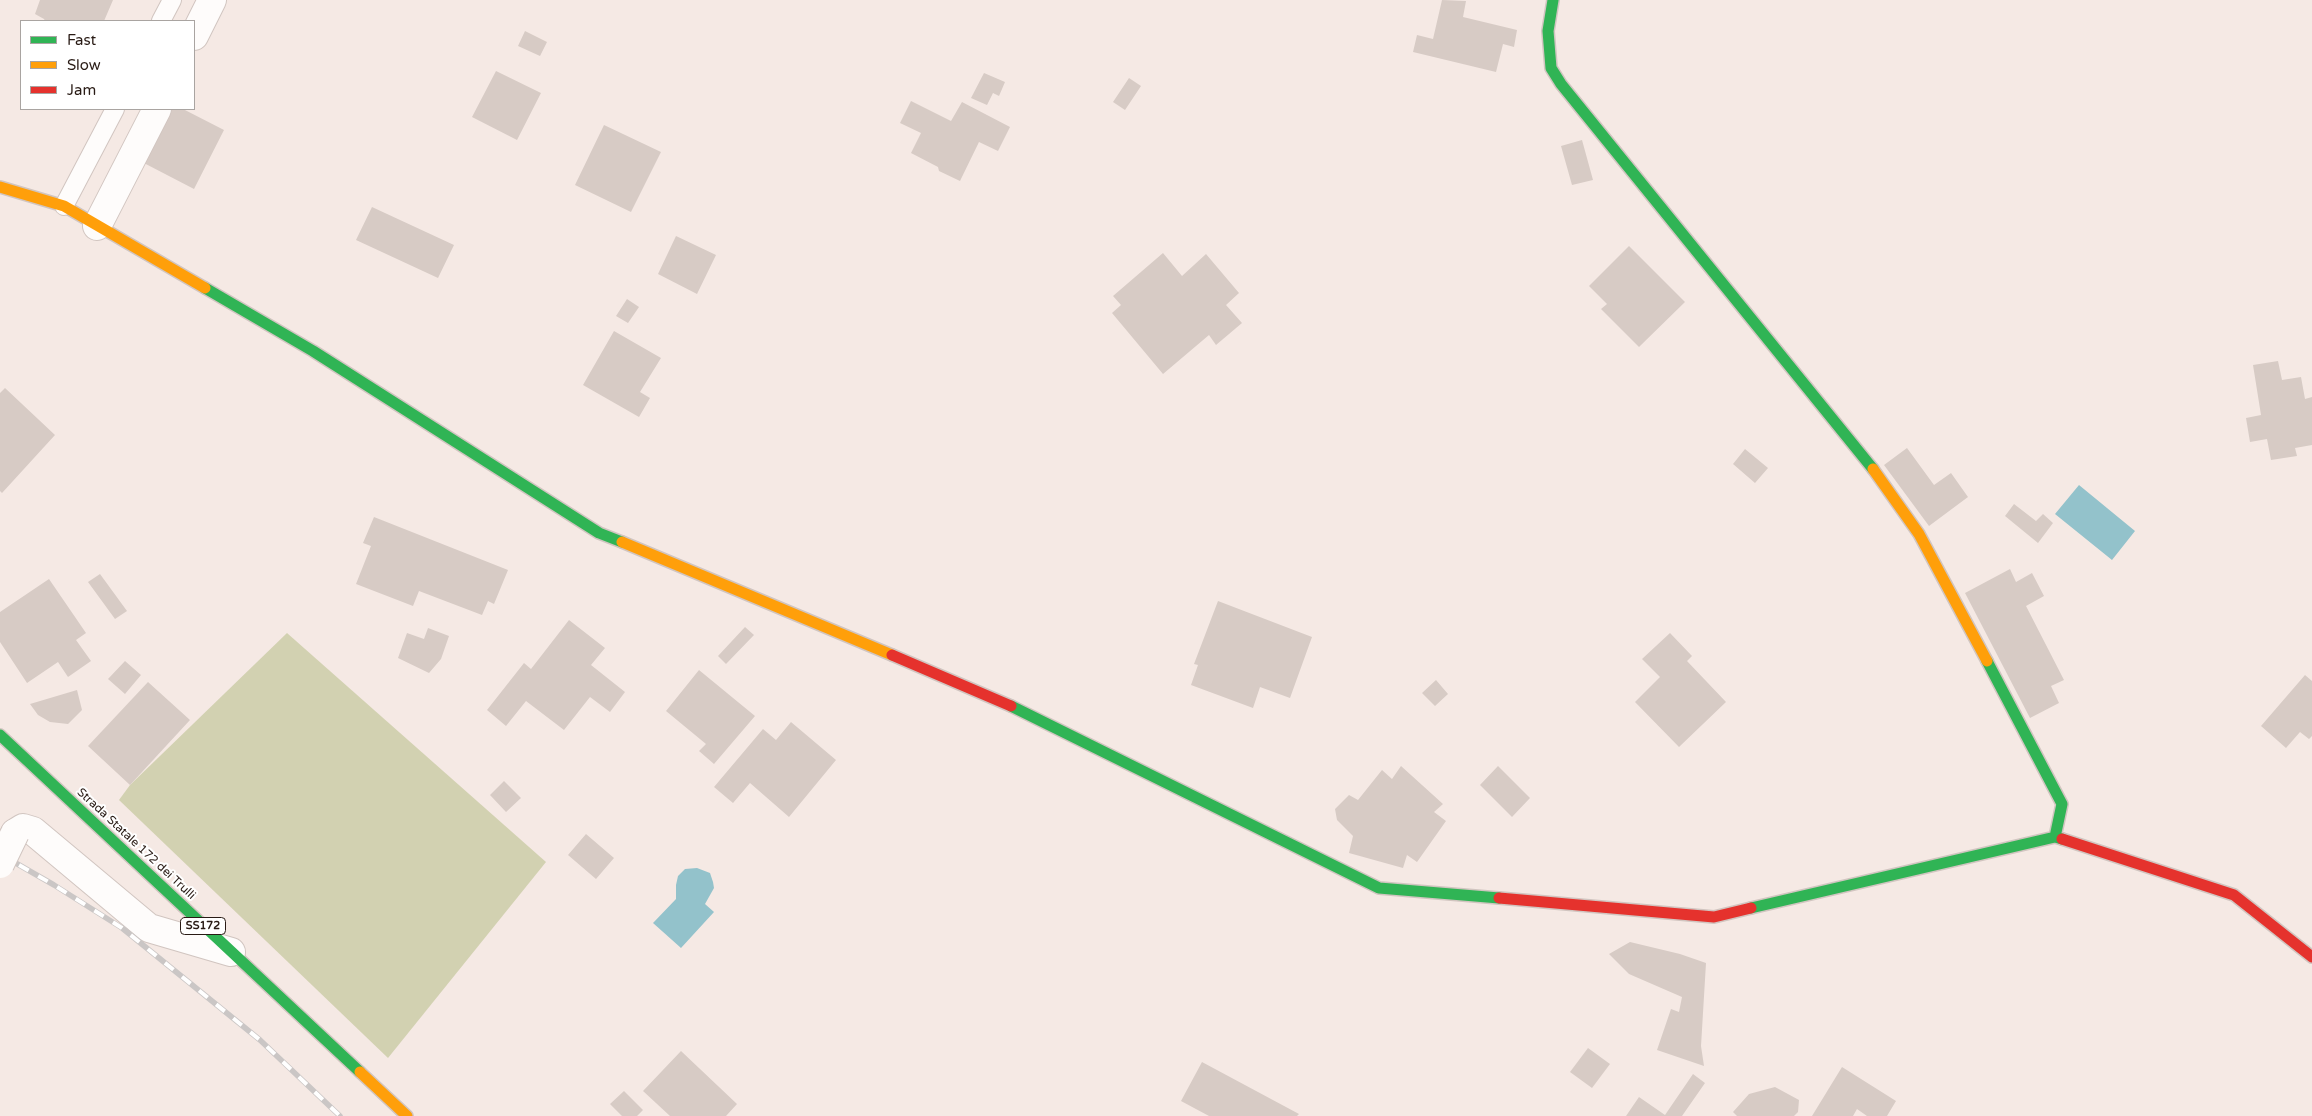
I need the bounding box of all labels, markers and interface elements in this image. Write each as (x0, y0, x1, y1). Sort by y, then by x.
legend (20, 20, 195, 110)
text: Fast (67, 31, 96, 49)
text: Slow (67, 56, 101, 74)
text: Jam (67, 81, 96, 99)
street label: Strada Statale 172 dei Trulli (74, 785, 198, 903)
road number: SS172 (180, 918, 226, 934)

